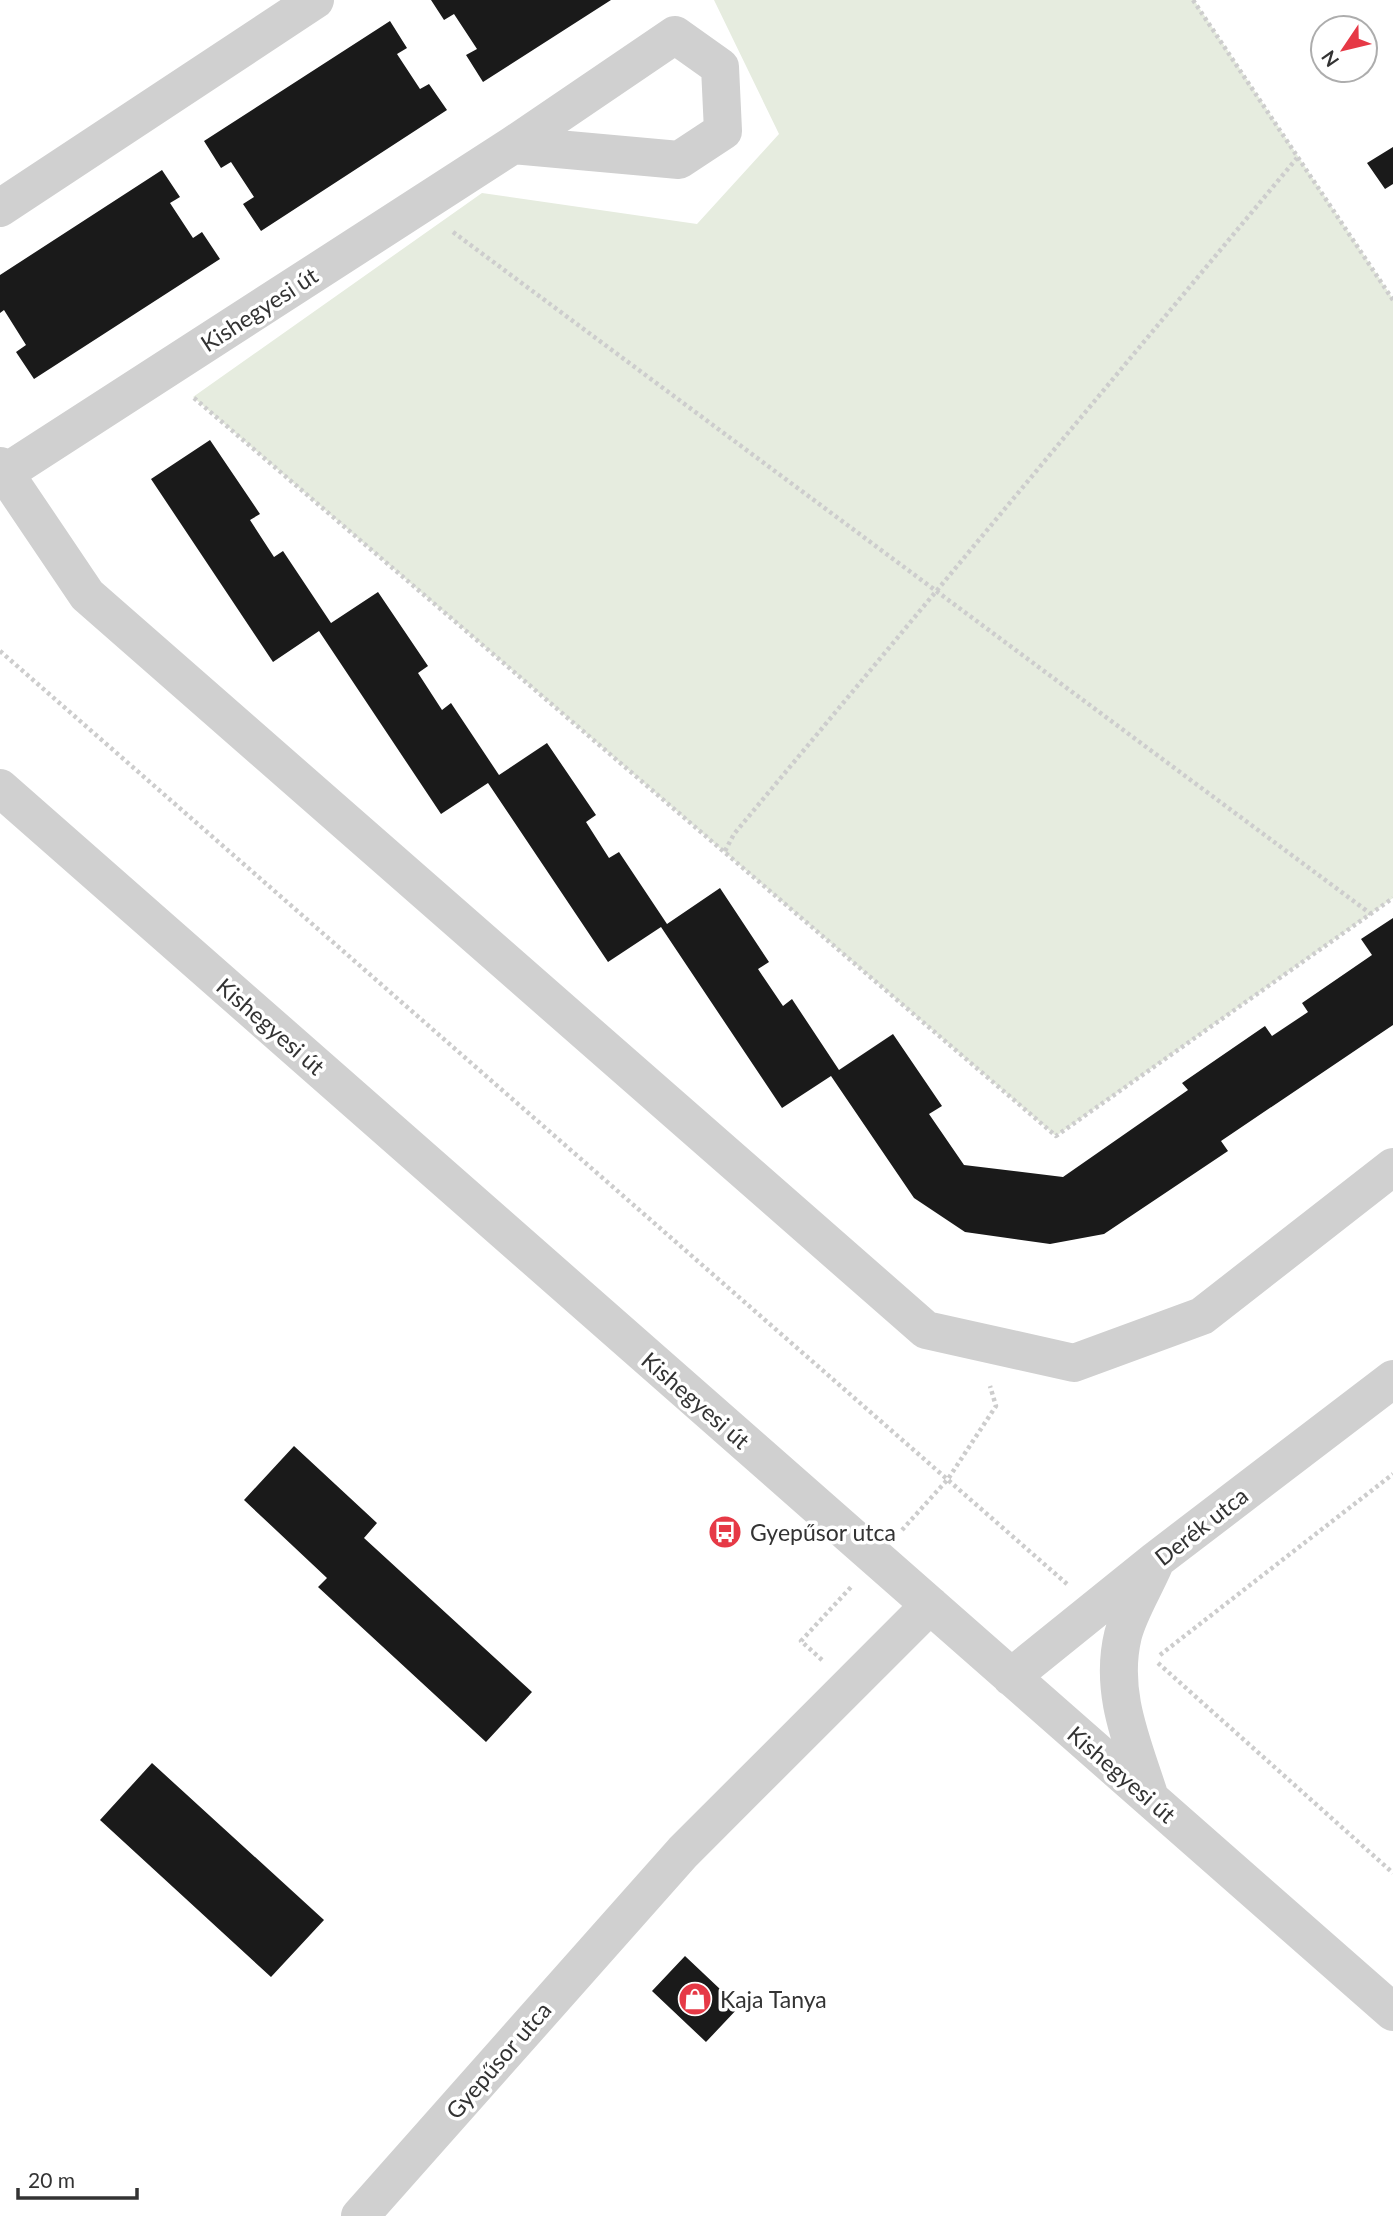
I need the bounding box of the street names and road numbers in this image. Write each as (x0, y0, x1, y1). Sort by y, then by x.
street label: Kishegyesi út (195, 260, 323, 357)
street label: Kishegyesi út (211, 972, 331, 1081)
street label: Kishegyesi út (636, 1346, 756, 1455)
street label: Derék utca (1149, 1481, 1253, 1571)
street label: Kishegyesi út (1062, 1720, 1182, 1829)
street label: Gyepűsor utca (440, 1996, 556, 2124)

